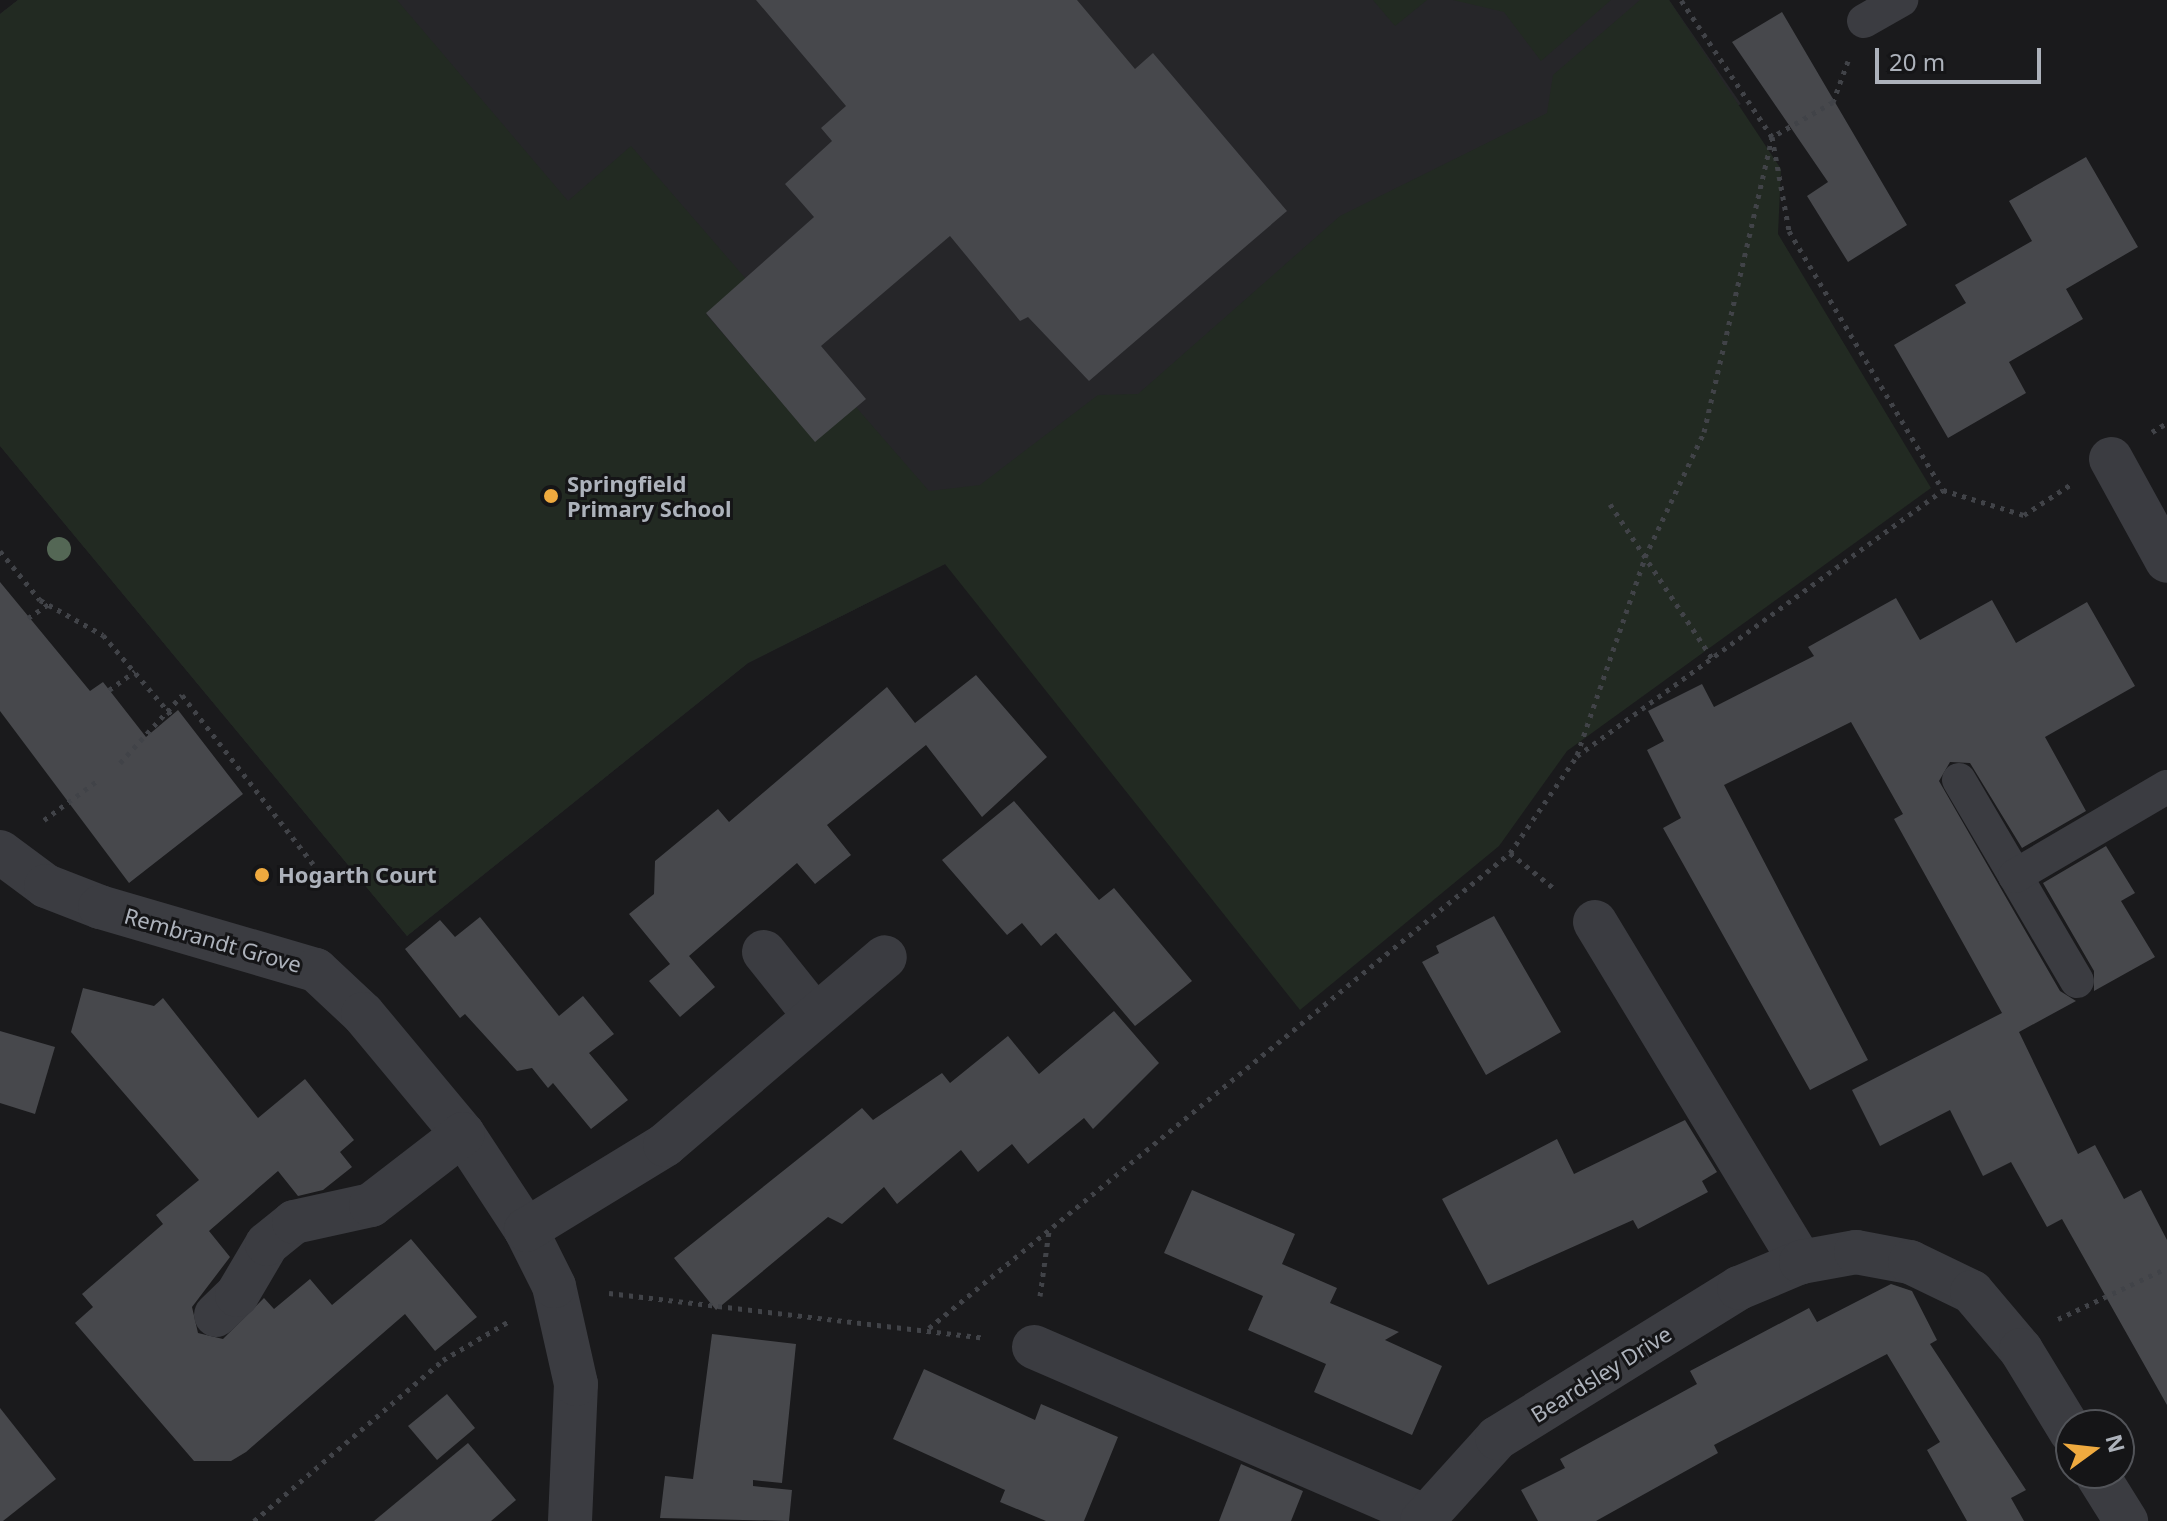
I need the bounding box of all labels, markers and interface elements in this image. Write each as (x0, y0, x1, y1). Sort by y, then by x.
scale bar (1879, 32, 2045, 82)
text: 20 m (1889, 45, 1945, 78)
place label: Springfield Primary School (567, 470, 732, 522)
marker: Springfield Primary School (542, 487, 560, 505)
place label: Hogarth Court (278, 862, 437, 888)
marker: Hogarth Court (253, 866, 271, 884)
street label: Rembrandt Grove (121, 902, 305, 978)
street label: Beardsley Drive (1526, 1320, 1676, 1428)
north arrow (2055, 1409, 2135, 1489)
text: N (2099, 1431, 2133, 1456)

